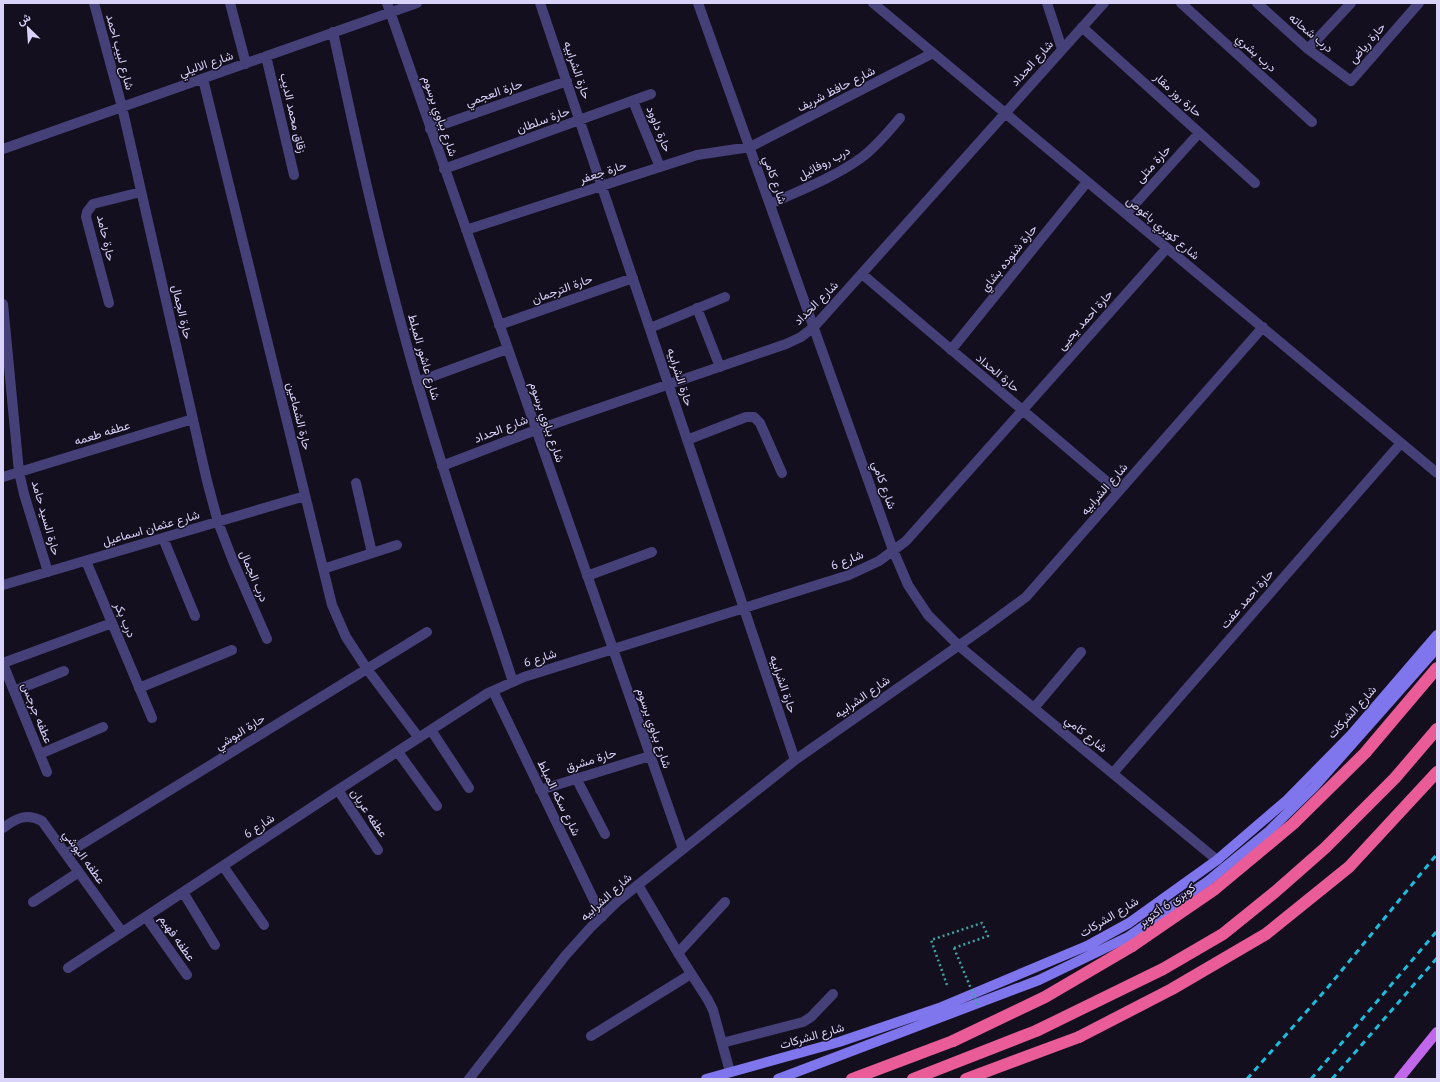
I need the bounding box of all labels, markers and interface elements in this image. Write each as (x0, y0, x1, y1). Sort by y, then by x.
north arrow (8, 8, 48, 48)
text: ش (15, 10, 33, 28)
street label: درب شحاته (1285, 10, 1337, 57)
street label: شارع لبيب احمد (101, 12, 138, 92)
street label: حارة رياض (1345, 19, 1389, 67)
street label: درب بشري (1231, 31, 1280, 77)
street label: شارع الحداد (1007, 37, 1058, 90)
street label: حارة الشرابيه (560, 39, 594, 101)
street label: شارع الاليلي (177, 47, 236, 83)
street label: شارع حافظ شريف (794, 62, 878, 116)
street label: حارة روز مقار (1150, 69, 1205, 121)
street label: زقاق محمد الديب (276, 71, 310, 155)
street label: شارع بباوي برسوم (417, 74, 461, 159)
street label: حارة العجمي (463, 76, 525, 112)
street label: حارة سلطان (514, 103, 572, 137)
street label: حارة داوود (643, 104, 675, 154)
street label: درب روفائيل (795, 142, 853, 183)
street label: حارة متلى (1132, 142, 1174, 186)
street label: شارع كامي (757, 154, 791, 207)
street label: حارة جعفر (576, 157, 629, 187)
street label: شارع كوبري باغوص (1122, 193, 1203, 265)
street label: حارة حامد (93, 213, 119, 263)
street label: حارة شنوده بشاي (977, 221, 1043, 296)
street label: حارة الترجمان (529, 271, 595, 307)
street label: شارع الحداد (790, 277, 842, 329)
street label: حارة الجمال (168, 283, 196, 341)
street label: حارة احمد يحيى (1054, 286, 1116, 354)
street label: شارع عاشور المبلط (403, 312, 444, 402)
street label: حارة الشرابيه (663, 346, 697, 408)
street label: حارة الحداد (973, 350, 1023, 396)
street label: حارة الشماعين (283, 380, 315, 452)
street label: شارع بباوي برسوم (524, 380, 568, 465)
street label: شارع الحداد (472, 411, 531, 448)
street label: عطفه طعمه (72, 417, 132, 448)
street label: شارع كامي (866, 459, 900, 512)
street label: شارع الشرابيه (1077, 459, 1132, 519)
street label: حارة السيد حامد (28, 479, 64, 557)
street label: شارع عثمان اسماعيل (100, 506, 202, 551)
street label: شارع 6 (828, 546, 866, 575)
street label: درب الجمال (236, 548, 272, 605)
street label: حارة احمد عفت (1217, 566, 1277, 632)
street label: درب بكر (110, 599, 140, 640)
street label: شارع 6 (521, 645, 559, 672)
street label: حارة الشرابيه (766, 653, 800, 715)
street label: شارع الشرابيه (831, 672, 894, 723)
street label: عطفه جرجس (18, 680, 56, 746)
street label: شارع الشركات (1324, 682, 1381, 743)
street label: شارع بباوي برسوم (631, 686, 675, 771)
street label: حارة البوشي (212, 710, 269, 755)
street label: شارع كامي (1060, 712, 1111, 758)
street label: حارة مشرق (564, 745, 618, 775)
street label: شارع سكه المبلط (533, 757, 584, 839)
street label: عطفه عريان (347, 785, 391, 841)
street label: شارع 6 (240, 810, 278, 843)
street label: عطفه البوشي (57, 827, 109, 888)
street label: شارع الشرابيه (577, 869, 636, 925)
street label: كوبرى 6 أكتوبر (1134, 879, 1199, 931)
street label: شارع الشركات (1077, 893, 1142, 942)
street label: عطفه فهيم (155, 912, 199, 964)
street label: شارع الشركات (778, 1019, 846, 1054)

